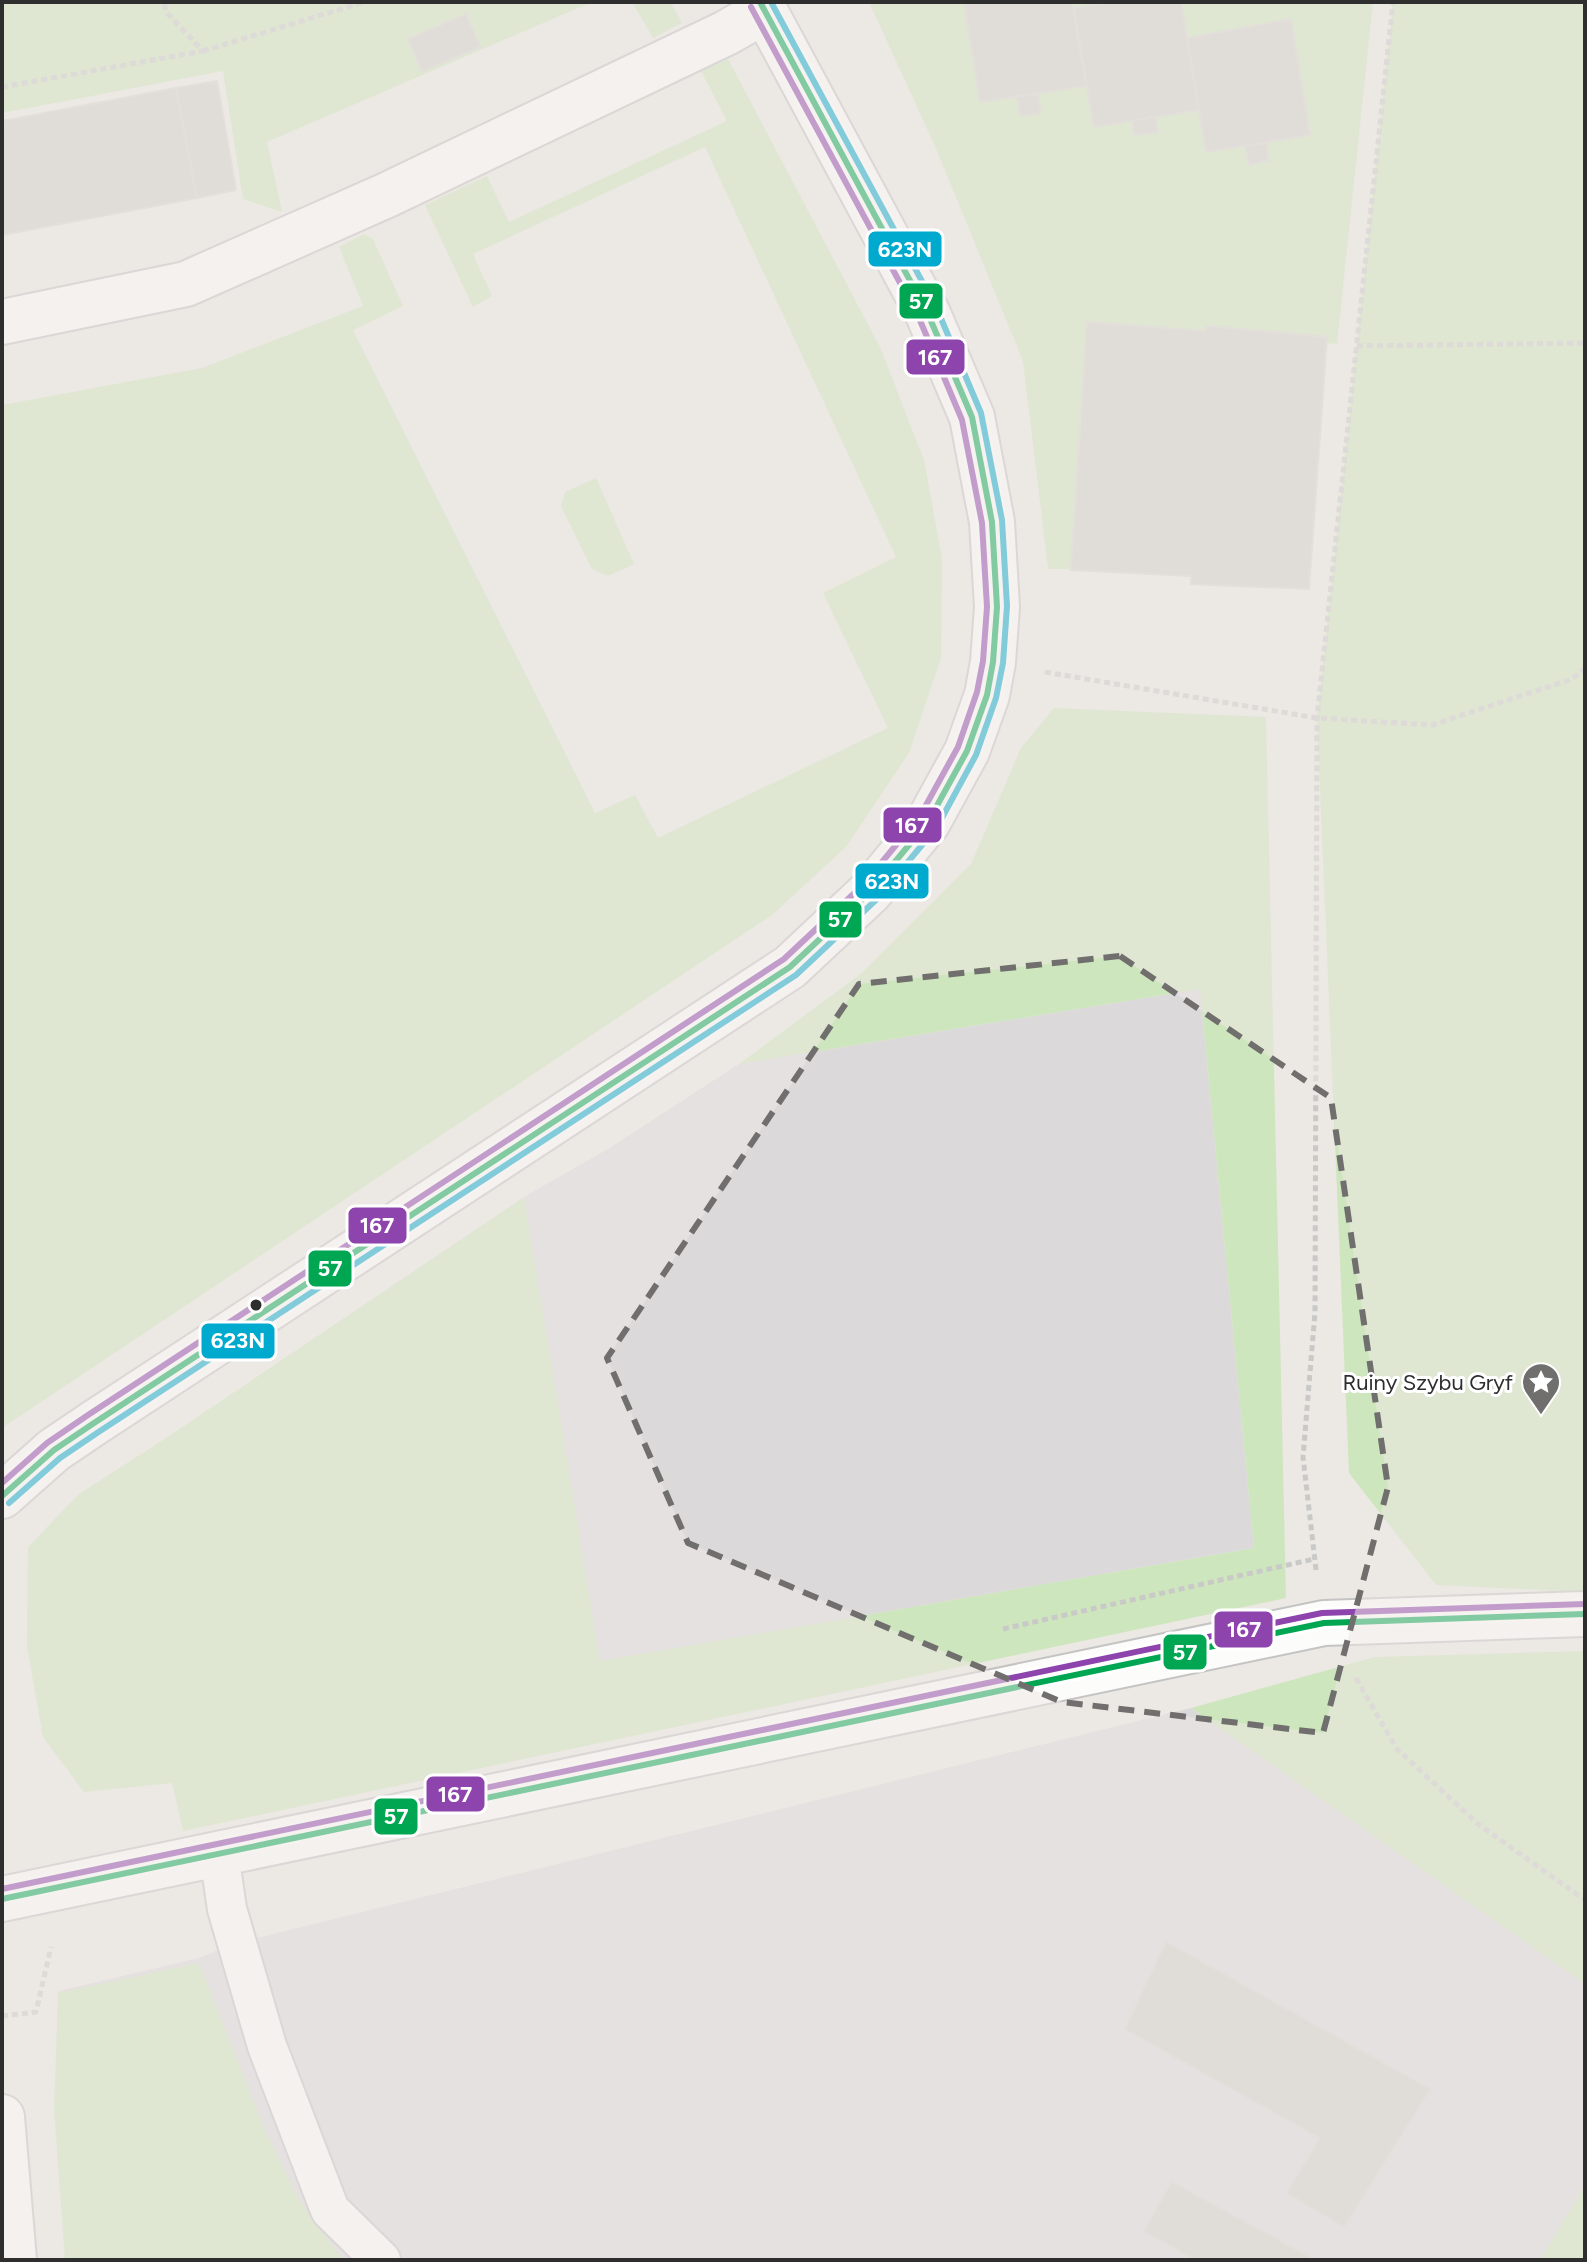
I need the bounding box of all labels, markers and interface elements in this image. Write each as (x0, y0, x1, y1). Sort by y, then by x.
line badge: 623N (867, 230, 943, 268)
text: 623N (878, 236, 932, 263)
line badge: 57 (898, 282, 944, 320)
text: 57 (908, 288, 934, 315)
line badge: 167 (905, 338, 966, 376)
text: 167 (918, 344, 952, 371)
line badge: 167 (882, 806, 943, 844)
text: 167 (895, 812, 929, 839)
line badge: 623N (854, 862, 930, 900)
text: 623N (865, 868, 919, 895)
line badge: 57 (818, 900, 863, 939)
text: 57 (827, 906, 853, 933)
line badge: 167 (347, 1206, 408, 1245)
text: 167 (360, 1212, 394, 1239)
line badge: 57 (307, 1249, 353, 1288)
text: 57 (317, 1255, 343, 1282)
unlabelled marker (248, 1297, 264, 1313)
line badge: 623N (200, 1322, 276, 1360)
text: 623N (211, 1327, 265, 1354)
place icon: Ruiny Szybu Gryf (1520, 1361, 1562, 1416)
place label: Ruiny Szybu Gryf (1342, 1369, 1514, 1396)
line badge: 167 (1213, 1610, 1274, 1649)
text: 167 (1227, 1616, 1261, 1643)
line badge: 57 (1162, 1633, 1208, 1671)
text: 57 (1172, 1639, 1198, 1666)
line badge: 167 (425, 1775, 486, 1813)
text: 167 (438, 1781, 472, 1808)
line badge: 57 (373, 1797, 419, 1836)
text: 57 (383, 1803, 409, 1830)

